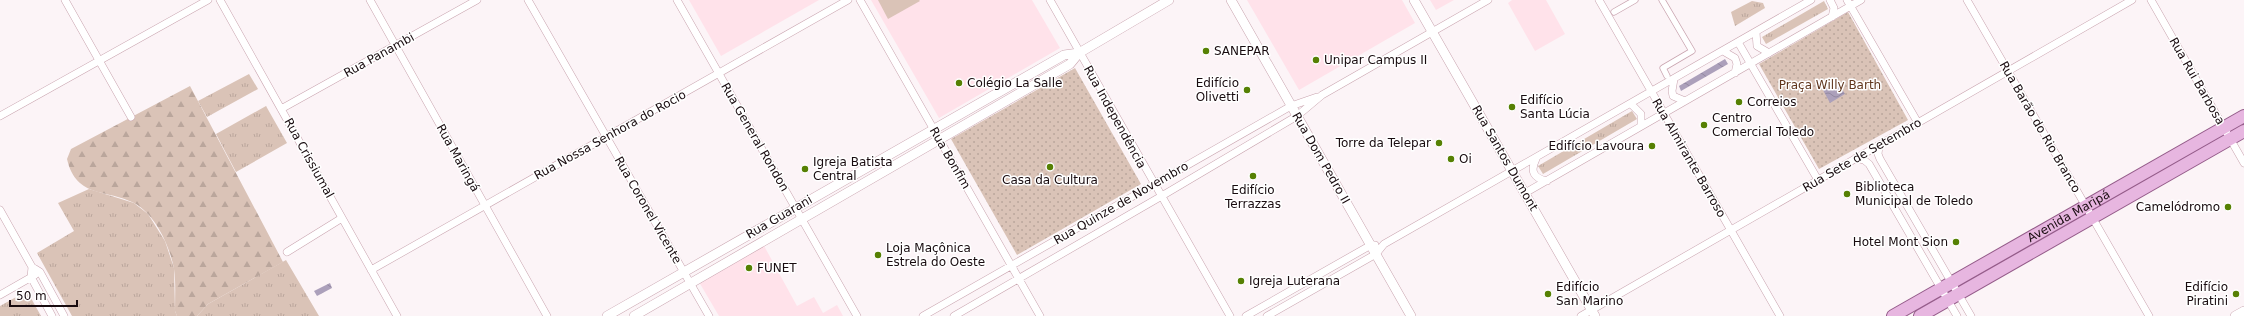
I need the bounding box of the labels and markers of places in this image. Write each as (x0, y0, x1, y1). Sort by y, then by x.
place label: SANEPAR (1214, 44, 1270, 58)
marker: SANEPAR (1201, 46, 1211, 56)
place label: Unipar Campus II (1324, 53, 1427, 67)
marker: Unipar Campus II (1311, 55, 1321, 65)
place label: Colégio La Salle (967, 76, 1062, 90)
place label: Edifício Olivetti (1196, 76, 1239, 104)
marker: Colégio La Salle (954, 78, 964, 88)
marker: Edifício Olivetti (1242, 85, 1252, 95)
place label: Edifício Santa Lúcia (1520, 93, 1590, 121)
place label: Correios (1747, 95, 1796, 109)
marker: Correios (1734, 97, 1744, 107)
marker: Edifício Santa Lúcia (1507, 102, 1517, 112)
place label: Centro Comercial Toledo (1712, 111, 1814, 139)
marker: Centro Comercial Toledo (1699, 120, 1709, 130)
place label: Torre da Telepar (1335, 136, 1431, 150)
marker: Torre da Telepar (1434, 138, 1444, 148)
place label: Edifício Lavoura (1548, 139, 1644, 153)
marker: Edifício Lavoura (1647, 141, 1657, 151)
place label: Oi (1459, 152, 1472, 166)
marker: Oi (1446, 154, 1456, 164)
place label: Igreja Batista Central (813, 155, 893, 183)
marker: Casa da Cultura (1045, 162, 1055, 172)
marker: Igreja Batista Central (800, 164, 810, 174)
marker: Edifício Terrazzas (1248, 171, 1258, 181)
place label: Casa da Cultura (1002, 173, 1098, 187)
place label: Biblioteca Municipal de Toledo (1855, 180, 1973, 208)
place label: Edifício Terrazzas (1224, 183, 1281, 211)
marker: Biblioteca Municipal de Toledo (1842, 189, 1852, 199)
place label: Camelódromo (2136, 200, 2220, 214)
marker: Camelódromo (2223, 202, 2233, 212)
place label: Hotel Mont Sion (1853, 235, 1948, 249)
marker: Hotel Mont Sion (1951, 237, 1961, 247)
place label: Loja Maçônica Estrela do Oeste (886, 241, 985, 269)
marker: Loja Maçônica Estrela do Oeste (873, 250, 883, 260)
place label: FUNET (757, 261, 797, 275)
marker: FUNET (744, 263, 754, 273)
place label: Igreja Luterana (1249, 274, 1340, 288)
marker: Igreja Luterana (1236, 276, 1246, 286)
place label: Edifício San Marino (1556, 280, 1623, 308)
place label: Edifício Piratini (2185, 280, 2228, 308)
marker: Edifício San Marino (1543, 289, 1553, 299)
marker: Edifício Piratini (2231, 289, 2241, 299)

